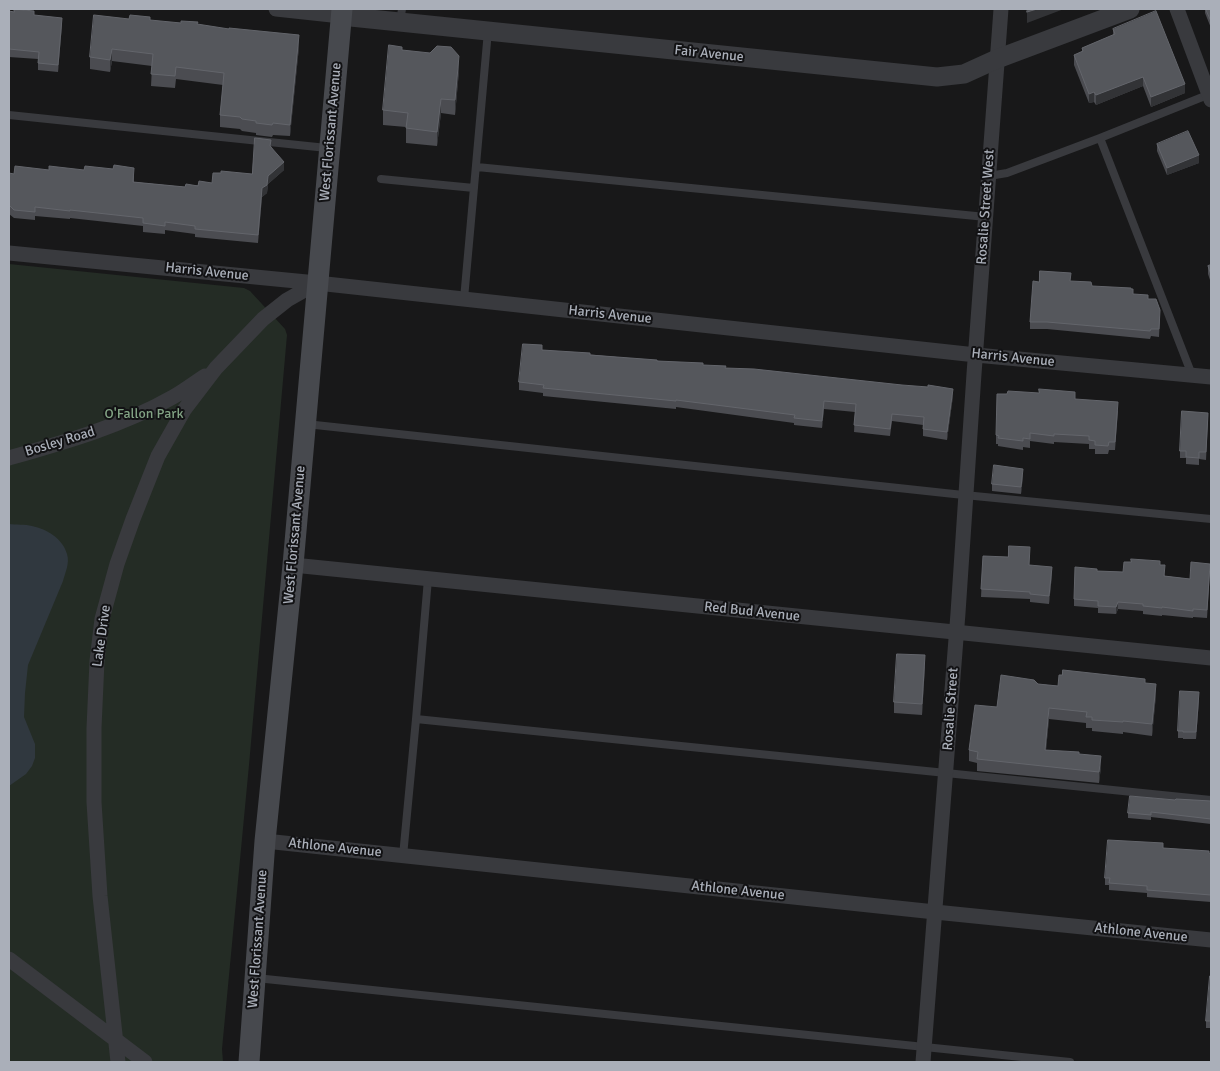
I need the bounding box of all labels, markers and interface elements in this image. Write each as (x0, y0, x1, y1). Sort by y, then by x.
street label: Fair Avenue (673, 42, 745, 66)
street label: West Florissant Avenue (317, 62, 345, 202)
street label: Rosalie Street West (974, 149, 998, 265)
street label: Harris Avenue (164, 259, 250, 285)
street label: Harris Avenue (567, 302, 653, 328)
street label: Harris Avenue (970, 345, 1056, 371)
park label: O'Fallon Park (105, 406, 183, 422)
street label: Bosley Road (23, 423, 97, 461)
street label: West Florissant Avenue (281, 465, 309, 605)
street label: Red Bud Avenue (703, 599, 801, 625)
street label: Lake Drive (89, 604, 115, 668)
street label: Rosalie Street (940, 667, 962, 751)
street label: Athlone Avenue (288, 835, 382, 861)
street label: West Florissant Avenue (245, 869, 271, 1009)
street label: Athlone Avenue (691, 878, 785, 904)
street label: Athlone Avenue (1094, 920, 1188, 946)

